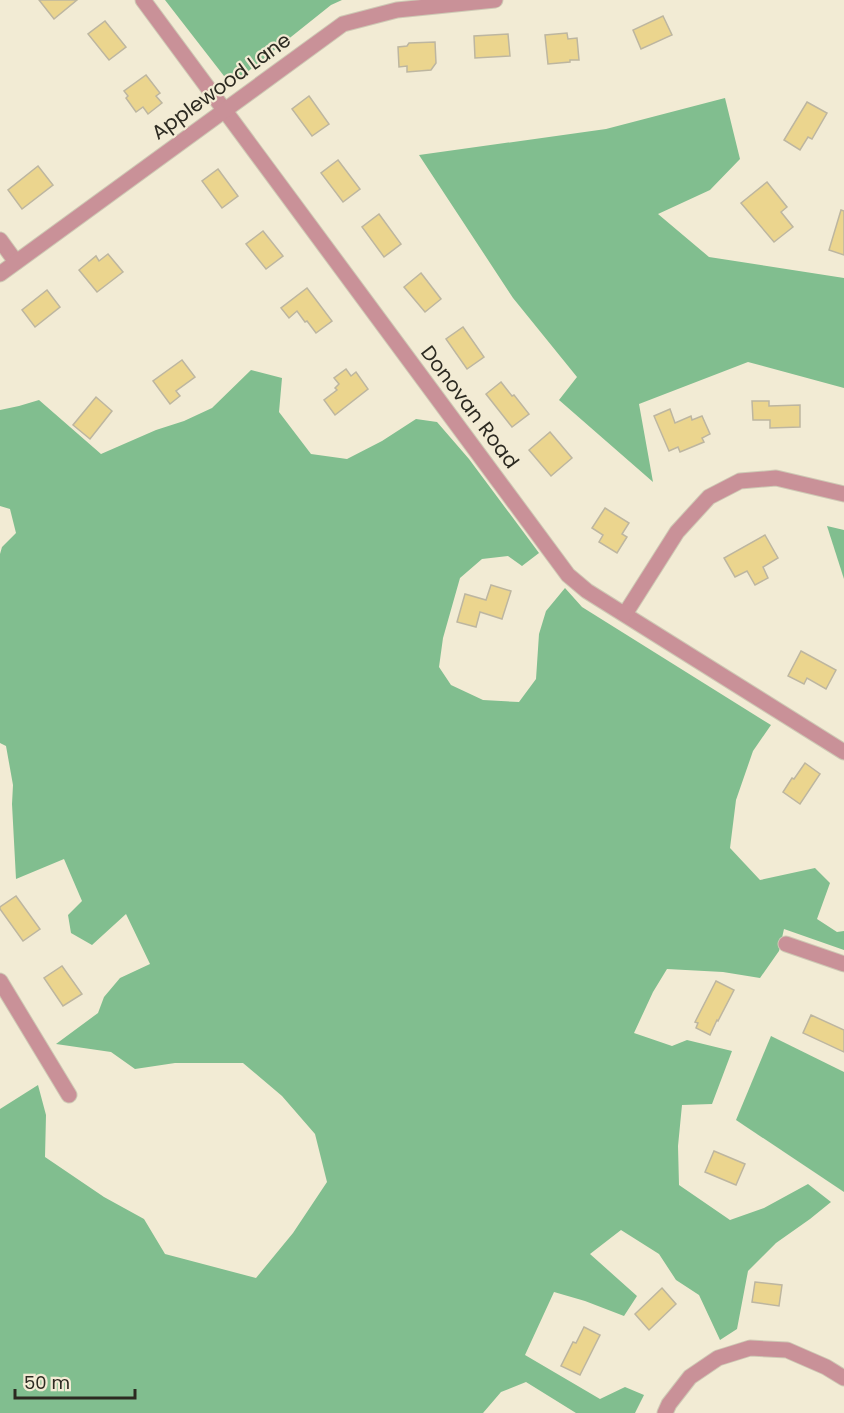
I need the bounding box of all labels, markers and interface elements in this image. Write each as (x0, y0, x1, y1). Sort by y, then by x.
street label: Applewood Lane (146, 26, 296, 146)
street label: Donovan Road (414, 340, 526, 474)
scale bar (15, 1362, 135, 1400)
text: 50 m (24, 1370, 70, 1395)

